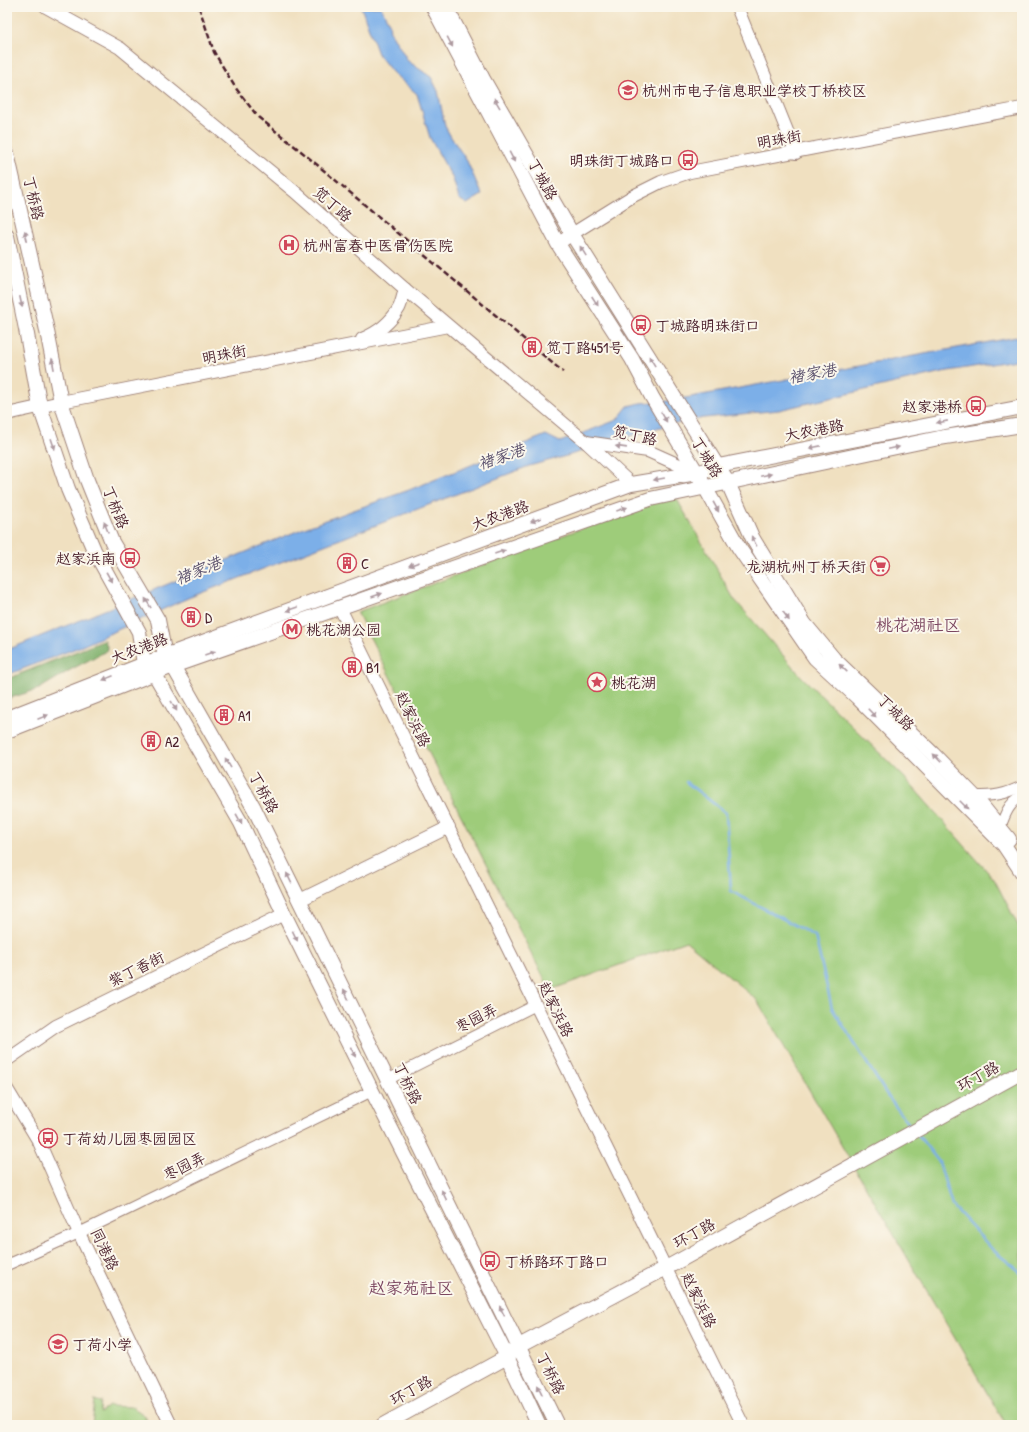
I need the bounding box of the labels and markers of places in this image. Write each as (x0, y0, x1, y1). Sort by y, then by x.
school or university icon: 杭州市电子信息职业学校丁桥校区 (617, 79, 639, 101)
place label: 杭州市电子信息职业学校丁桥校区 (642, 80, 867, 101)
bus stop icon: 明珠街丁城路口 (677, 149, 699, 171)
place label: 明珠街丁城路口 (569, 150, 674, 171)
hospital icon: 杭州富春中医骨伤医院 (278, 234, 300, 256)
place label: 杭州富春中医骨伤医院 (303, 235, 453, 256)
bus stop icon: 丁城路明珠街口 (630, 314, 652, 336)
place label: 丁城路明珠街口 (655, 315, 760, 336)
building icon: 笕丁路451号 (521, 336, 543, 358)
place label: 笕丁路451号 (546, 337, 623, 358)
bus stop icon: 赵家港桥 (965, 395, 987, 417)
place label: 赵家港桥 (902, 396, 962, 417)
bus stop icon: 赵家浜南 (119, 547, 141, 569)
place label: 赵家浜南 (56, 548, 116, 569)
building icon: C (336, 552, 358, 574)
place label: C (361, 553, 369, 574)
supermarket icon: 龙湖杭州丁桥天街 (869, 555, 891, 577)
place label: 龙湖杭州丁桥天街 (746, 556, 866, 577)
building icon: D (180, 606, 202, 628)
place label: D (205, 607, 213, 628)
metro station icon: 桃花湖公园 (281, 618, 303, 640)
place label: 桃花湖公园 (306, 619, 381, 640)
building icon: B1 (341, 656, 363, 678)
place label: B1 (366, 657, 379, 678)
place icon: 桃花湖 (586, 671, 608, 693)
place label: 桃花湖 (611, 672, 656, 693)
building icon: A1 (213, 704, 235, 726)
place label: A1 (238, 705, 251, 726)
building icon: A2 (140, 730, 162, 752)
place label: A2 (165, 731, 179, 752)
bus stop icon: 丁荷幼儿园枣园园区 (37, 1127, 59, 1149)
place label: 丁荷幼儿园枣园园区 (62, 1128, 197, 1149)
bus stop icon: 丁桥路环丁路口 (479, 1250, 501, 1272)
place label: 丁桥路环丁路口 (504, 1251, 609, 1272)
school or university icon: 丁荷小学 (47, 1333, 69, 1355)
place label: 丁荷小学 (72, 1334, 132, 1355)

